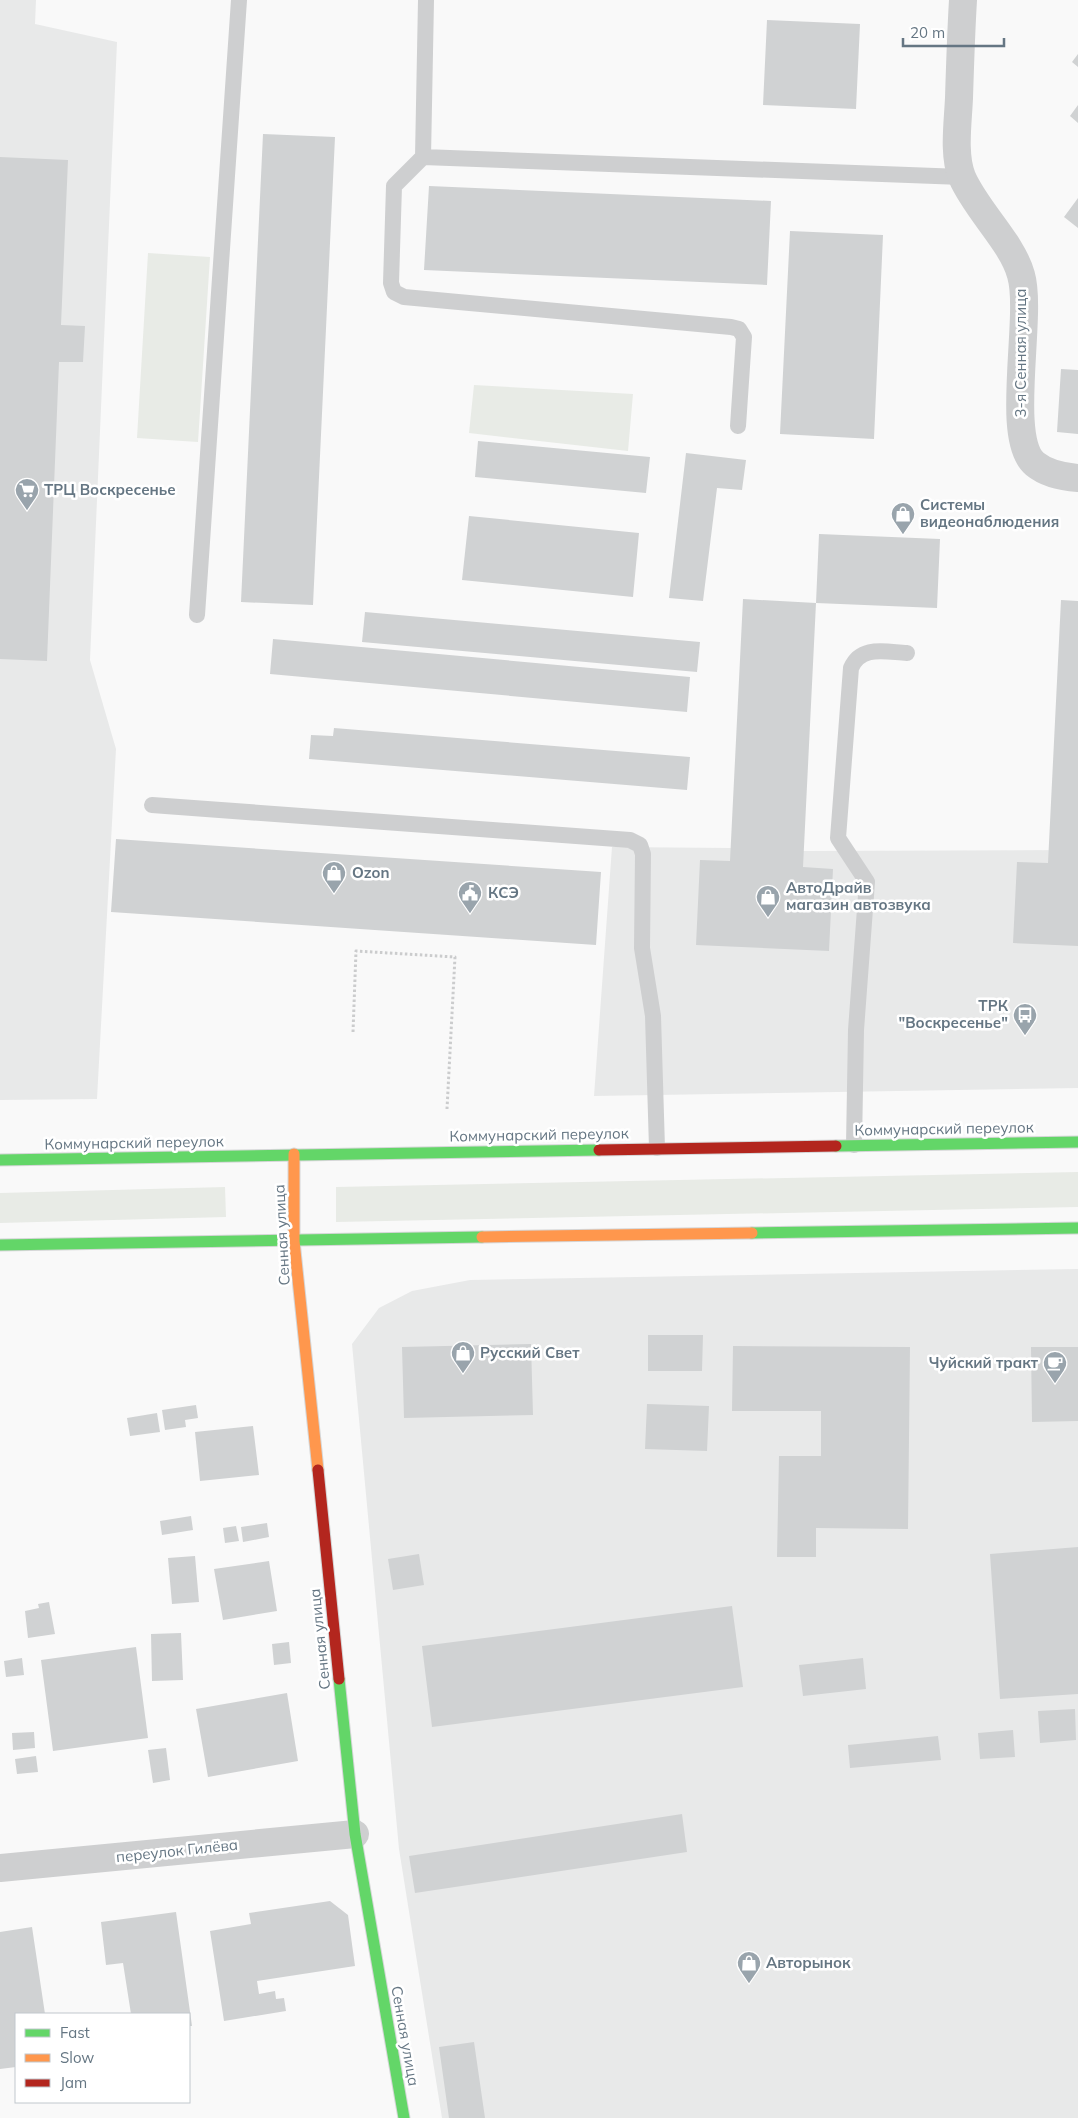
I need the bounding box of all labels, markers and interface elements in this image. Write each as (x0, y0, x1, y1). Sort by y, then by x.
scale bar (903, 15, 1004, 47)
text: 20 m (910, 23, 945, 42)
street label: 3-я Сенная улица (1011, 289, 1030, 417)
supermarket icon: ТРЦ Воскресенье (14, 477, 40, 511)
place label: ТРЦ Воскресенье (44, 480, 176, 499)
place label: Системы видеонаблюдения (920, 495, 1059, 531)
shop icon: Системы видеонаблюдения (890, 501, 916, 535)
shop icon: Ozon (321, 860, 347, 894)
place label: Ozon (352, 863, 389, 882)
place label: АвтоДрайв магазин автозвука (786, 878, 931, 914)
public building icon: КСЭ (457, 880, 483, 914)
place label: КСЭ (488, 883, 519, 902)
shop icon: АвтоДрайв магазин автозвука (755, 884, 781, 918)
place label: ТРК "Воскресенье" (898, 996, 1009, 1032)
bus stop icon: ТРК "Воскресенье" (1012, 1002, 1038, 1036)
street label: Коммунарский переулок (854, 1117, 1035, 1140)
street label: Коммунарский переулок (449, 1123, 630, 1146)
street label: Коммунарский переулок (44, 1131, 225, 1154)
street label: Сенная улица (269, 1184, 294, 1286)
shop icon: Русский Свет (450, 1340, 476, 1374)
place label: Русский Свет (480, 1343, 580, 1362)
cafe icon: Чуйский тракт (1042, 1350, 1068, 1384)
place label: Чуйский тракт (929, 1353, 1039, 1372)
street label: Сенная улица (305, 1588, 334, 1690)
street label: переулок Гилёва (115, 1835, 239, 1866)
shop icon: Авторынок (736, 1950, 762, 1984)
place label: Авторынок (766, 1953, 851, 1972)
street label: Сенная улица (387, 1984, 424, 2087)
legend (15, 2013, 190, 2103)
text: Fast (60, 2023, 90, 2042)
text: Slow (60, 2048, 94, 2067)
text: Jam (60, 2073, 87, 2092)

